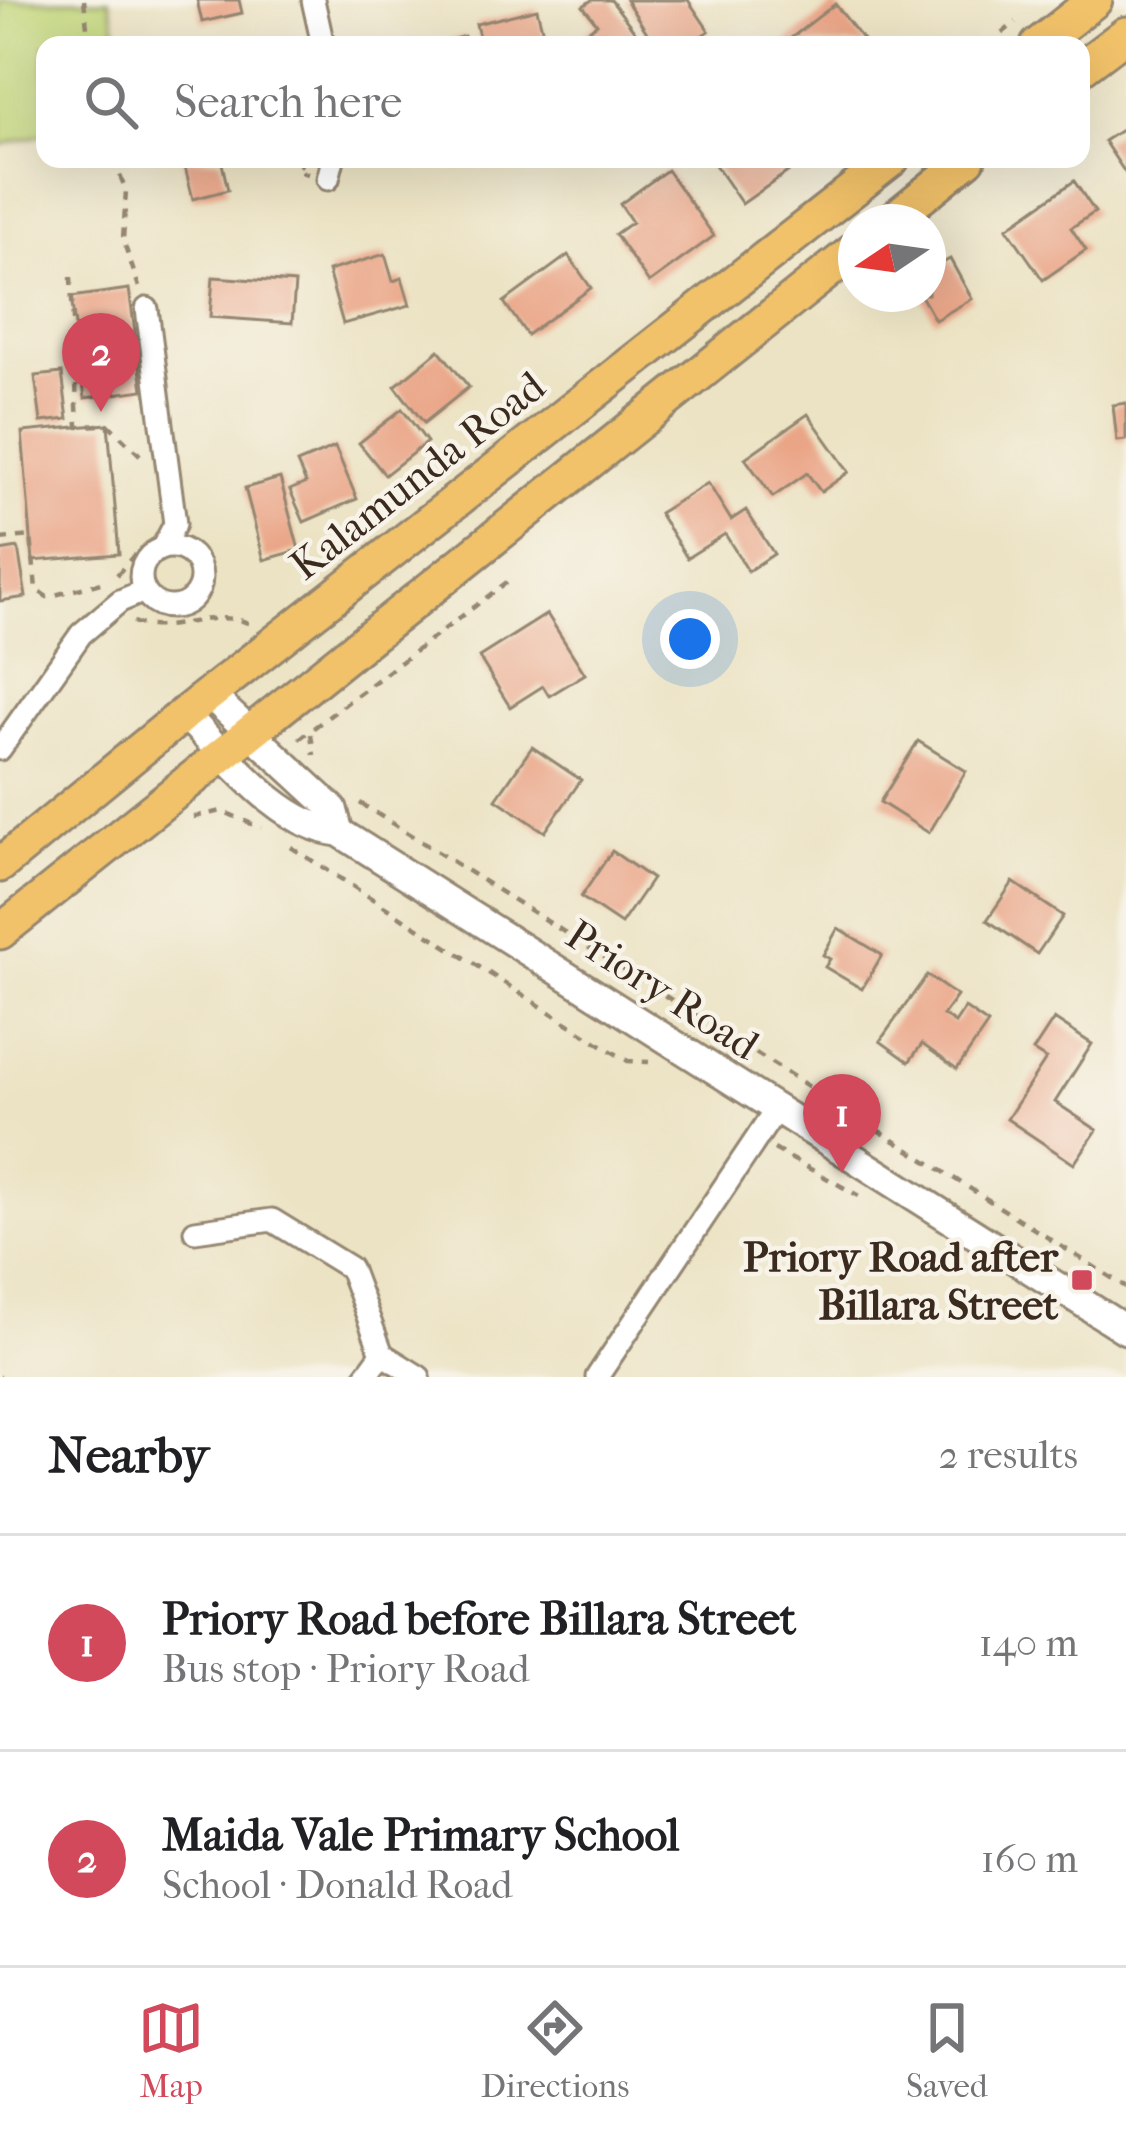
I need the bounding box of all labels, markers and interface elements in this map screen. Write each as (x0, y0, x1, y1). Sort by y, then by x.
search box (36, 36, 1090, 168)
icon: search (78, 69, 144, 135)
text: Search here (174, 76, 402, 129)
north arrow (838, 204, 946, 312)
pin: 2 (62, 313, 140, 412)
street label: Kalamunda Road (281, 361, 556, 591)
your location (660, 609, 720, 669)
street label: Priory Road (557, 910, 768, 1071)
pin: 1 (803, 1074, 881, 1173)
place label: Priory Road after Billara Street (743, 1233, 1059, 1330)
marker: Priory Road after Billara Street (1069, 1267, 1095, 1293)
text: Nearby (48, 1425, 209, 1485)
text: 2 results (939, 1432, 1078, 1478)
text: Priory Road before Billara Street (162, 1593, 796, 1646)
text: 1 (80, 1620, 94, 1666)
text: 140 m (979, 1620, 1078, 1666)
text: Bus stop · Priory Road (162, 1646, 529, 1692)
text: Maida Vale Primary School (162, 1809, 679, 1862)
text: 2 (77, 1836, 97, 1882)
text: 160 m (981, 1836, 1078, 1882)
text: School · Donald Road (162, 1862, 512, 1908)
tab: Map (138, 1995, 204, 2106)
tab: Directions (481, 1995, 629, 2106)
tab: Saved (906, 1995, 988, 2106)

